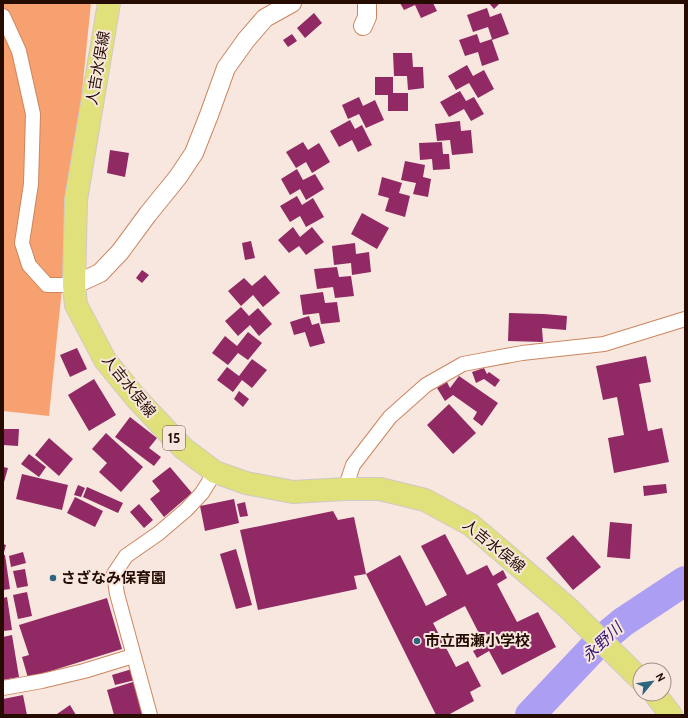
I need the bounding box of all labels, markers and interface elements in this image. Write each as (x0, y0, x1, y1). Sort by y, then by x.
street label: 人吉水俣線 (83, 29, 113, 107)
street label: 人吉水俣線 (98, 351, 160, 421)
road number: 15 (163, 426, 185, 450)
street label: 人吉水俣線 (459, 515, 529, 577)
place label: さざなみ保育園 (61, 569, 166, 587)
marker: さざなみ保育園 (48, 573, 58, 583)
water label: 永野川 (578, 617, 627, 665)
place label: 市立西瀬小学校 (425, 632, 530, 650)
marker: 市立西瀬小学校 (412, 636, 422, 646)
north arrow (632, 662, 672, 702)
text: N (653, 670, 669, 684)

